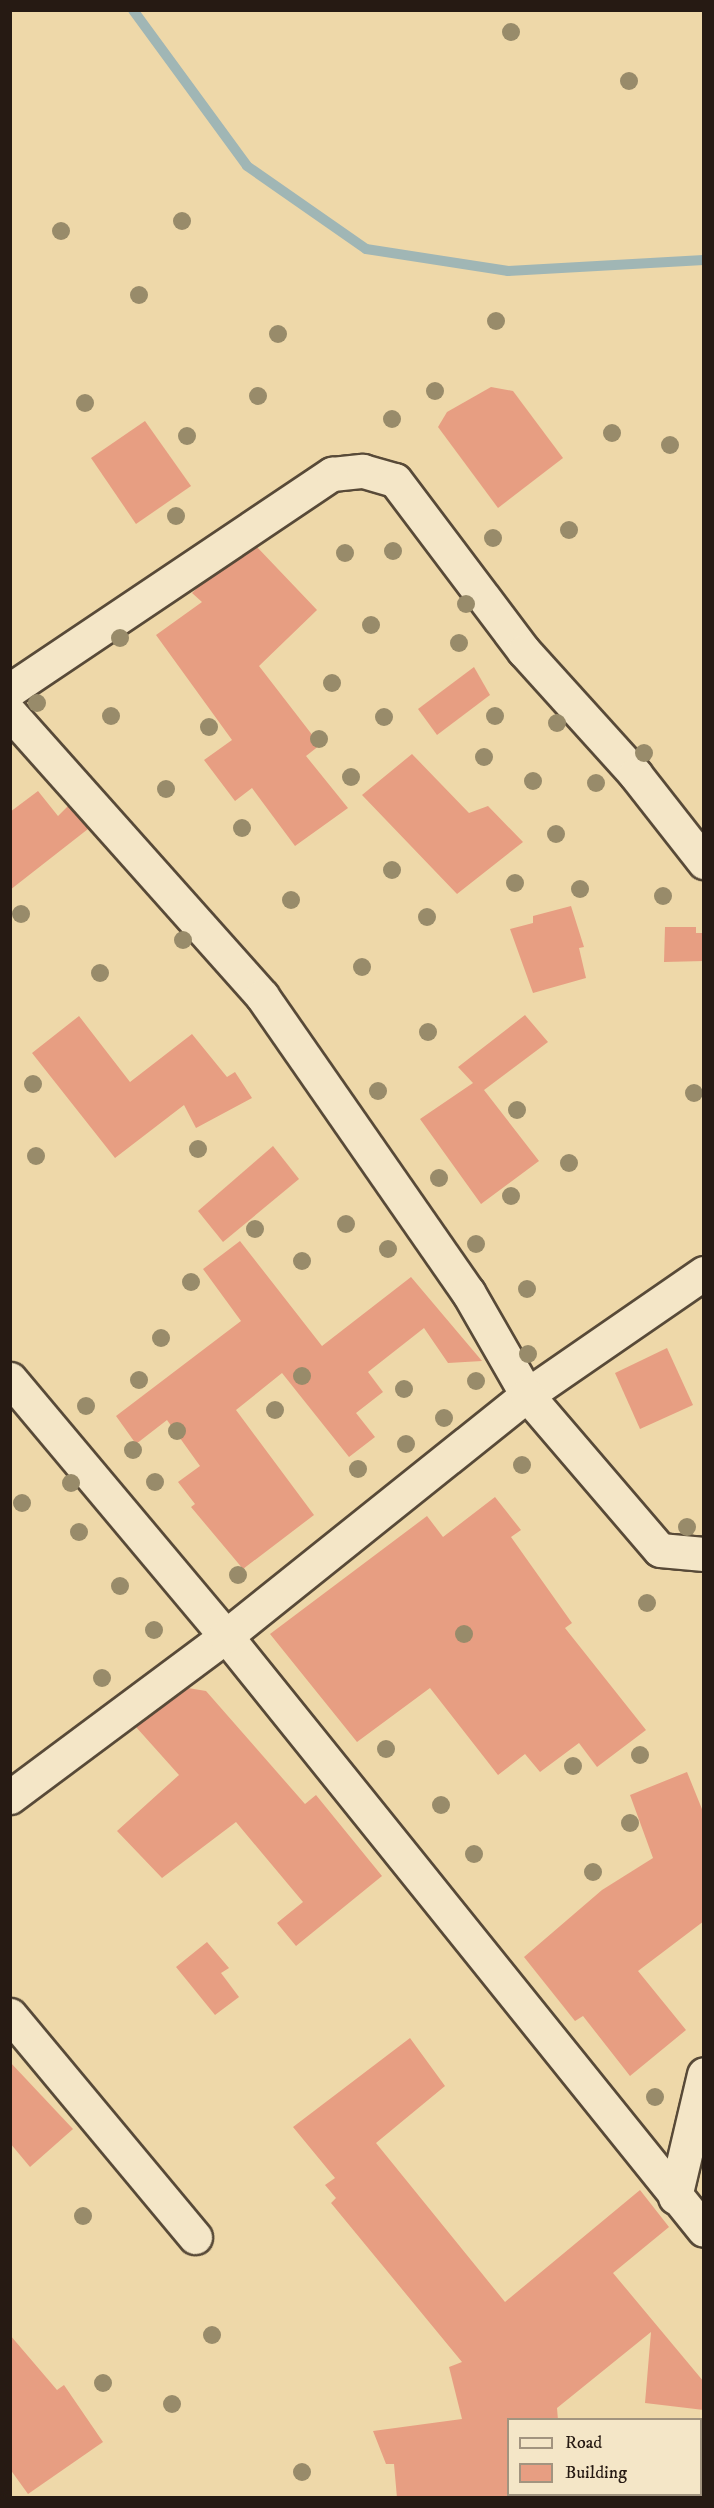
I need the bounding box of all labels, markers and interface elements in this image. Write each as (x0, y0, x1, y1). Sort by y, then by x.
legend (507, 2418, 702, 2496)
text: Road (565, 2432, 602, 2454)
text: Building (565, 2462, 627, 2484)

